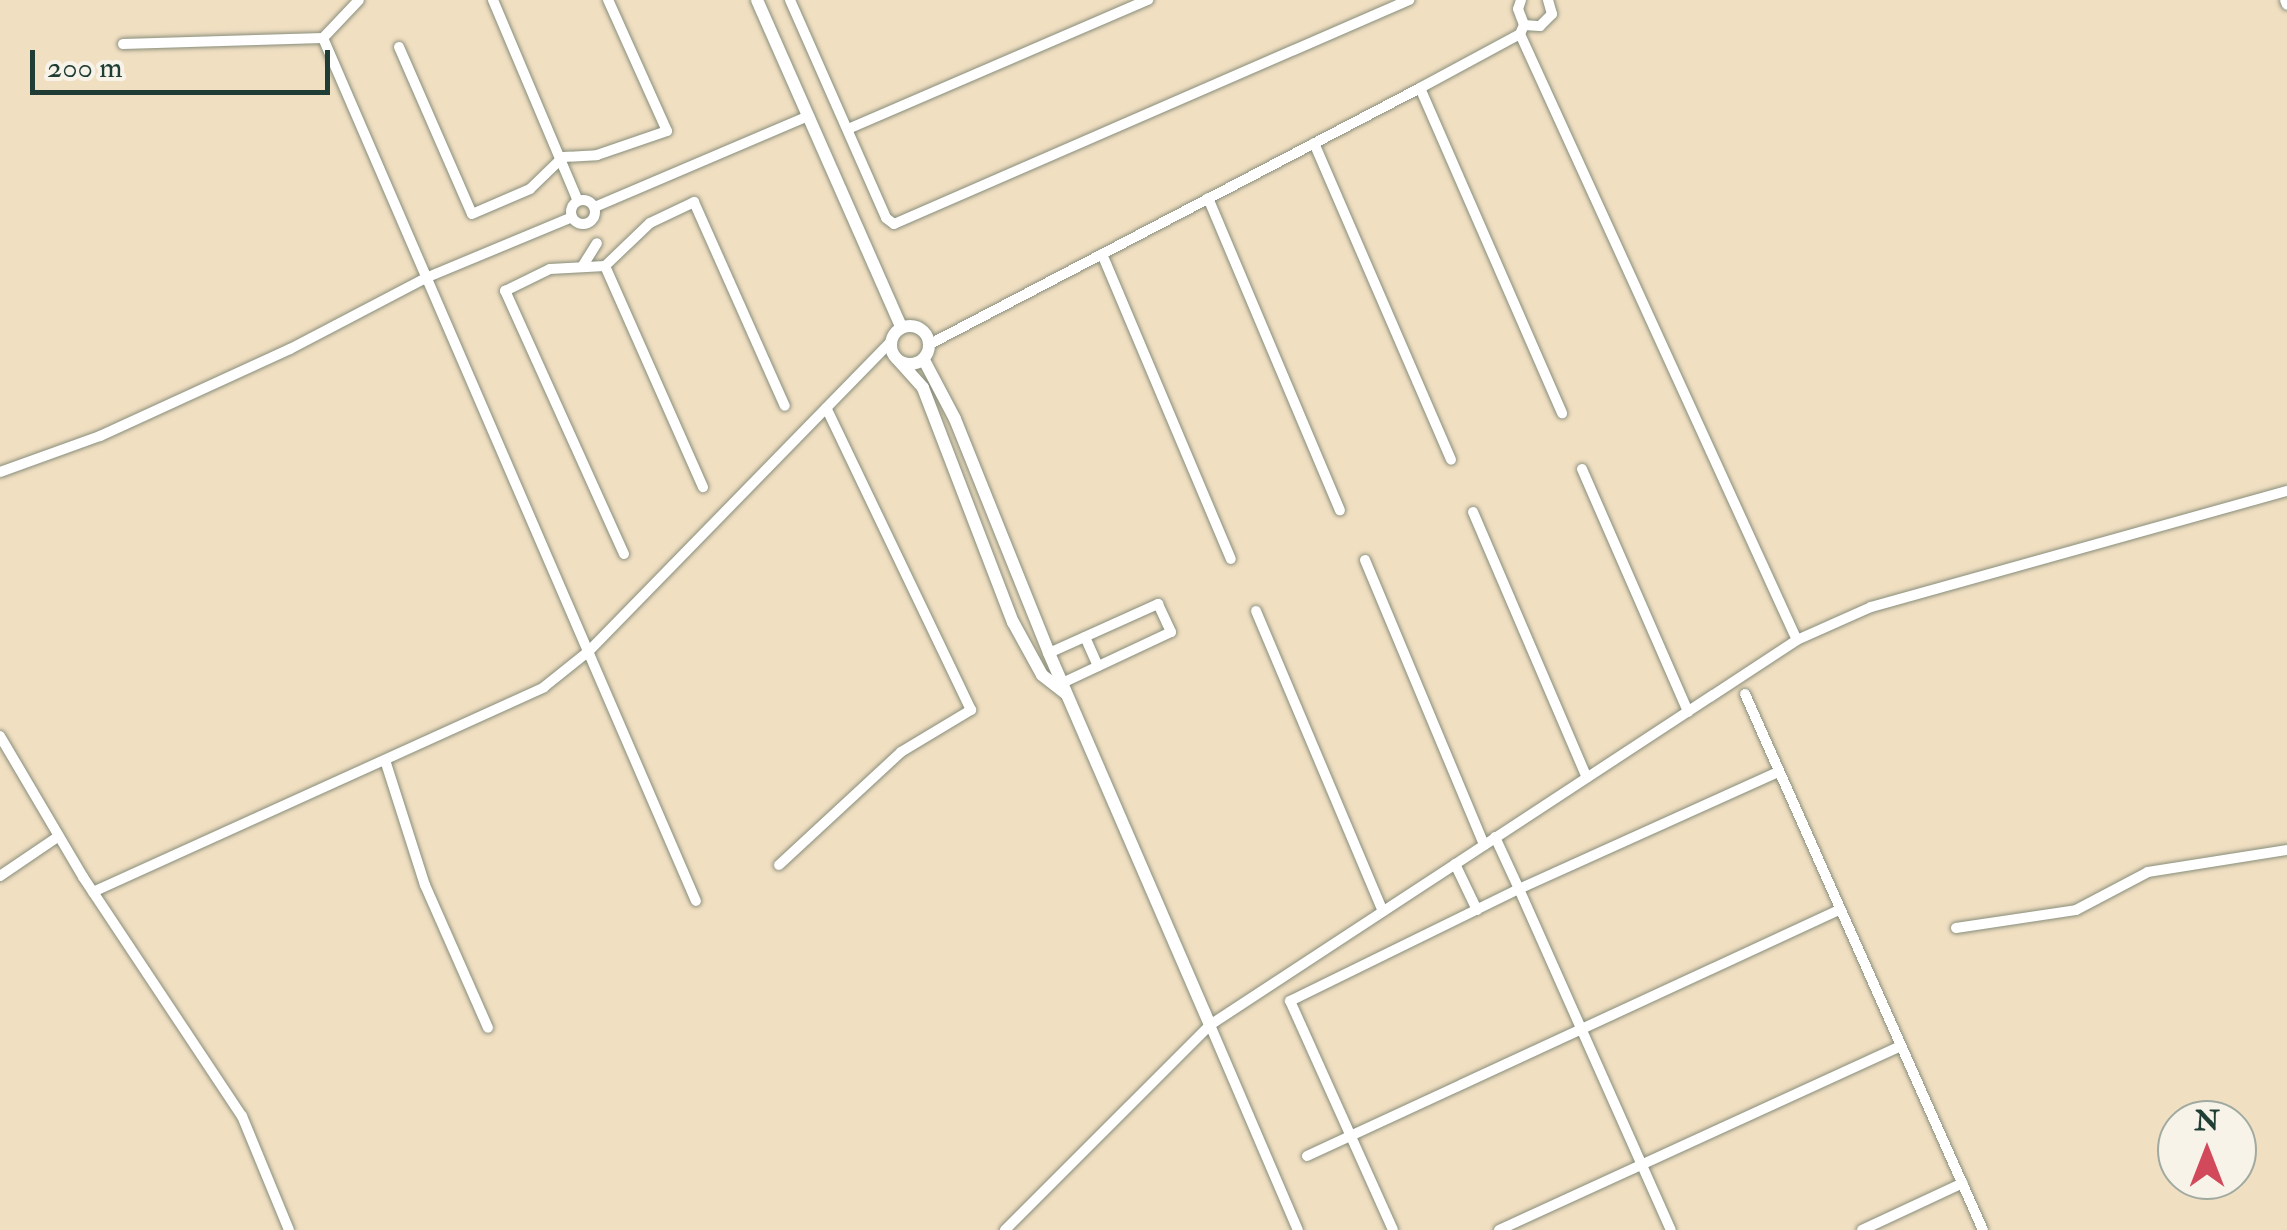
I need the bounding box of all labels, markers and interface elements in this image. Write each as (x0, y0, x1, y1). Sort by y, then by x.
scale bar (35, 30, 335, 92)
text: 200 m (47, 49, 123, 86)
north arrow (2157, 1100, 2257, 1200)
text: N (2194, 1104, 2220, 1139)

